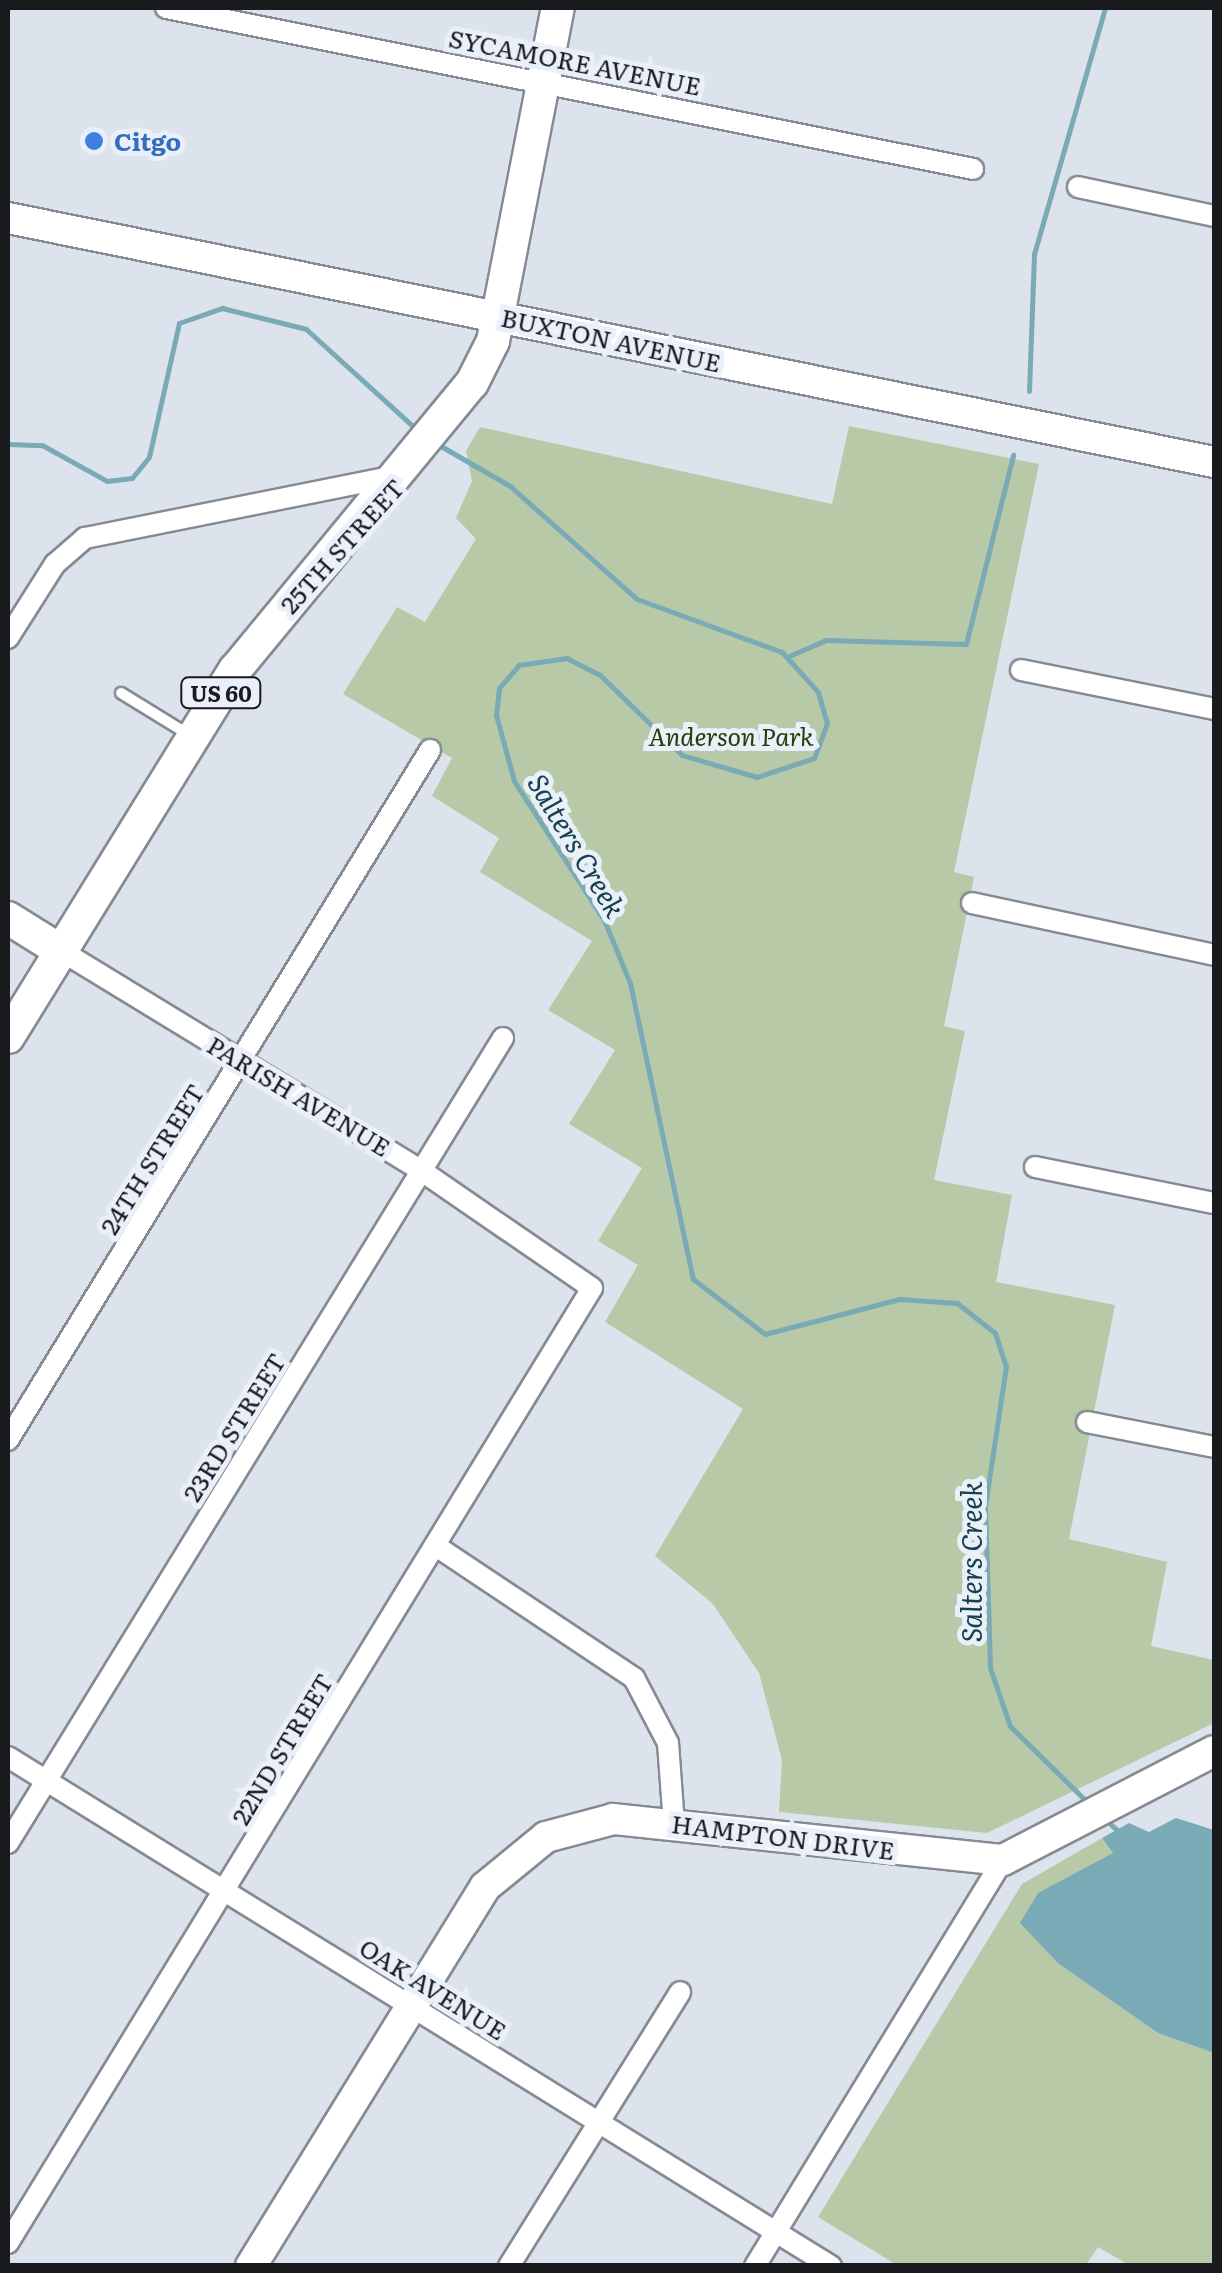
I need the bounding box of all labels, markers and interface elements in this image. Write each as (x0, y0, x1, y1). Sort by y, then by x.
street label: SYCAMORE AVENUE (446, 23, 704, 101)
place label: Citgo (114, 126, 181, 156)
marker: Citgo (83, 130, 105, 152)
street label: BUXTON AVENUE (498, 302, 724, 378)
street label: 25TH STREET (274, 473, 410, 619)
road number: US 60 (178, 676, 264, 710)
park label: Anderson Park (648, 721, 814, 751)
water label: Salters Creek (522, 767, 634, 923)
street label: PARISH AVENUE (202, 1030, 396, 1162)
street label: 24TH STREET (94, 1078, 210, 1240)
street label: 23RD STREET (176, 1347, 292, 1507)
water label: Salters Creek (953, 1481, 987, 1643)
street label: 22ND STREET (225, 1668, 339, 1830)
street label: HAMPTON DRIVE (670, 1808, 896, 1866)
street label: OAK AVENUE (354, 1932, 512, 2046)

